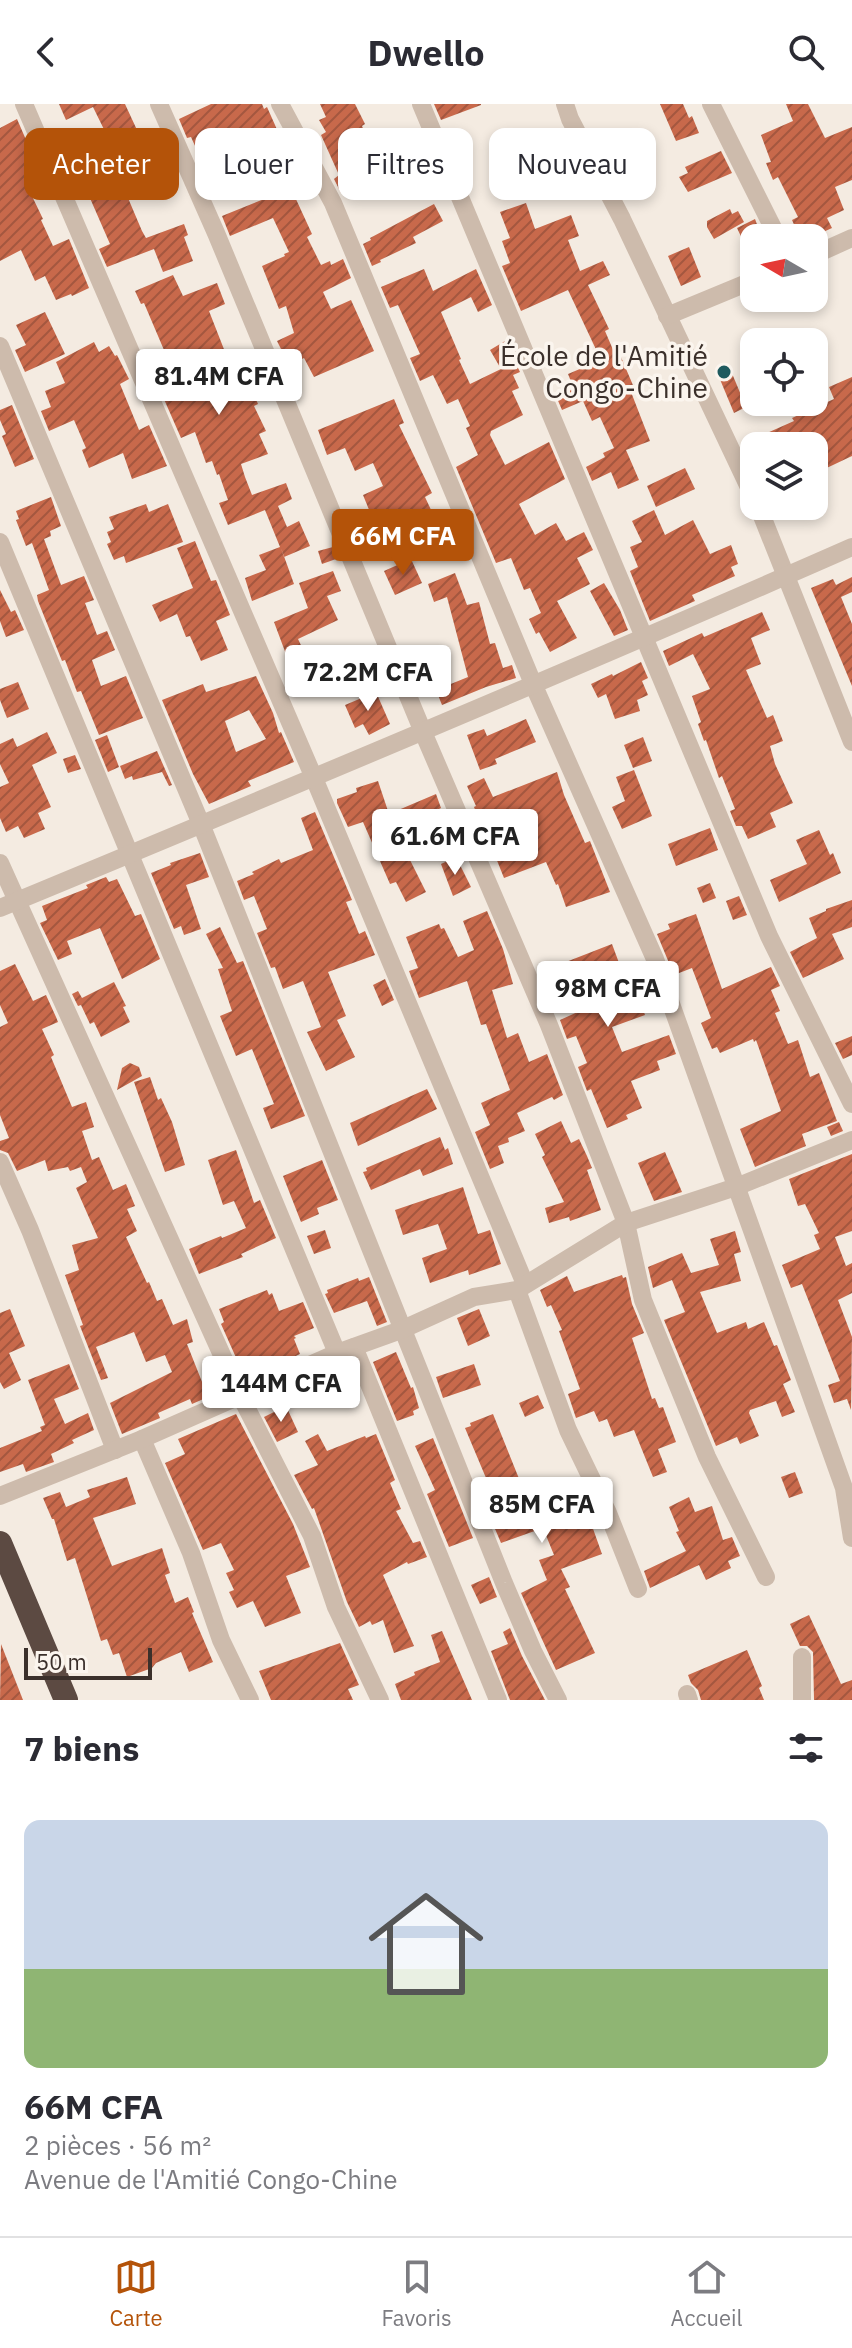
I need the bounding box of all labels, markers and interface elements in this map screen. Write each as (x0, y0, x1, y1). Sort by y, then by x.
text: Dwello (367, 29, 485, 76)
icon: back (24, 30, 68, 74)
icon: search (784, 30, 828, 74)
chip: Acheter (24, 128, 179, 200)
chip: Louer (195, 128, 322, 200)
chip: Filtres (338, 128, 473, 200)
chip: Nouveau (489, 128, 656, 200)
north arrow (740, 224, 828, 312)
map controls (740, 224, 828, 520)
button: locate (740, 328, 828, 416)
place label: École de l'Amitié Congo-Chine (500, 337, 708, 406)
pin: 81.4M CFA (127, 349, 311, 417)
text: 81.4M CFA (154, 358, 284, 392)
marker: École de l'Amitié Congo-Chine (715, 363, 733, 381)
button: layers (740, 432, 828, 520)
pin: 66M CFA (329, 509, 477, 577)
text: 66M CFA (350, 518, 456, 552)
pin: 72.2M CFA (276, 645, 460, 713)
text: 72.2M CFA (303, 654, 433, 688)
pin: 61.6M CFA (363, 809, 547, 877)
text: 61.6M CFA (390, 818, 520, 852)
pin: 98M CFA (534, 961, 682, 1029)
text: 98M CFA (555, 970, 661, 1004)
pin: 144M CFA (198, 1356, 364, 1424)
text: 144M CFA (220, 1365, 342, 1399)
pin: 85M CFA (468, 1477, 616, 1545)
text: 85M CFA (489, 1486, 595, 1520)
scale bar (24, 1644, 152, 1680)
text: 50 m (36, 1647, 87, 1676)
text: 7 biens (24, 1726, 139, 1770)
icon: filters (784, 1726, 828, 1770)
icon: home (354, 1872, 498, 2016)
text: 66M CFA (24, 2084, 163, 2128)
text: 2 pièces · 56 m² (24, 2128, 211, 2162)
text: Avenue de l'Amitié Congo-Chine (24, 2162, 398, 2196)
tab: Carte (109, 2255, 163, 2332)
tab: Favoris (381, 2255, 452, 2332)
tab: Accueil (670, 2255, 743, 2332)

